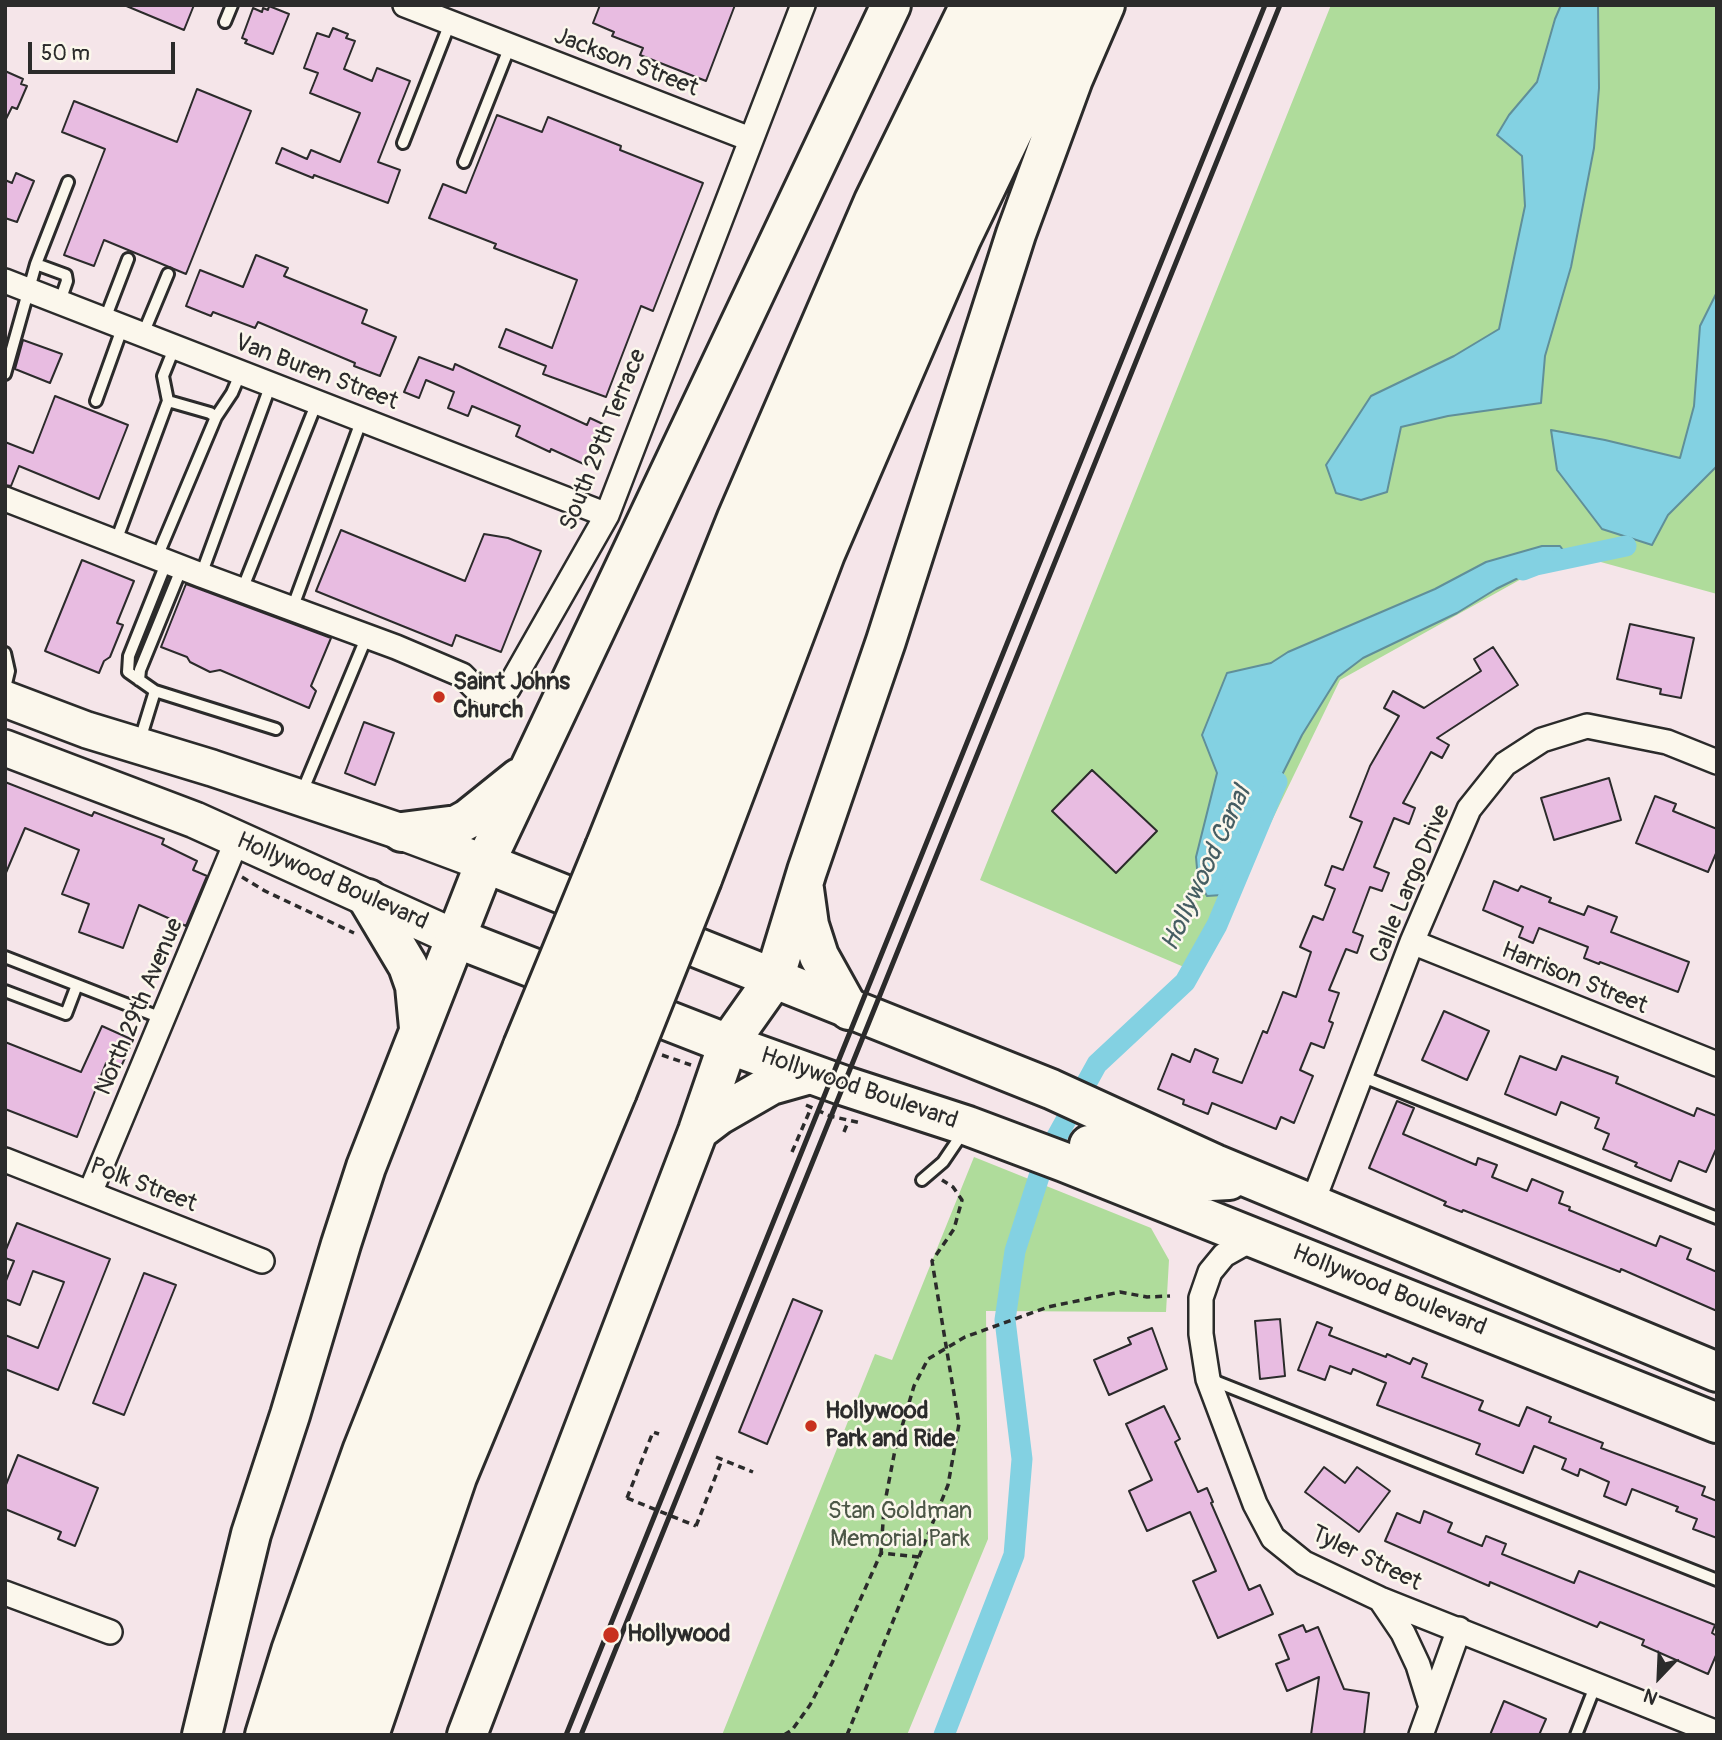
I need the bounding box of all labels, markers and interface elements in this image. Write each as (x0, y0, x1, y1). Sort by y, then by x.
street label: Jackson Street (550, 22, 702, 104)
scale bar (32, 28, 178, 72)
text: 50 m (41, 40, 90, 67)
street label: Van Buren Street (230, 329, 402, 417)
street label: South 29th Terrace (554, 345, 654, 535)
place label: Saint Johns Church (453, 669, 570, 725)
marker: Saint Johns Church (431, 689, 447, 705)
water label: Hollywood Canal (1155, 782, 1259, 956)
street label: Calle Largo Drive (1365, 801, 1457, 967)
street label: Hollywood Boulevard (232, 827, 432, 937)
street label: North 29th Avenue (90, 914, 190, 1100)
street label: Harrison Street (1497, 937, 1651, 1021)
street label: Hollywood Boulevard (757, 1042, 961, 1136)
street label: Polk Street (85, 1152, 201, 1220)
street label: Hollywood Boulevard (1288, 1239, 1490, 1343)
place label: Hollywood Park and Ride (825, 1398, 955, 1454)
marker: Hollywood Park and Ride (803, 1418, 819, 1434)
park label: Stan Goldman Memorial Park (828, 1498, 972, 1554)
street label: Tyler Street (1306, 1520, 1426, 1598)
place label: Hollywood (627, 1621, 731, 1649)
marker: Hollywood (601, 1625, 621, 1645)
north arrow (1624, 1642, 1694, 1712)
text: N (1640, 1683, 1661, 1710)

